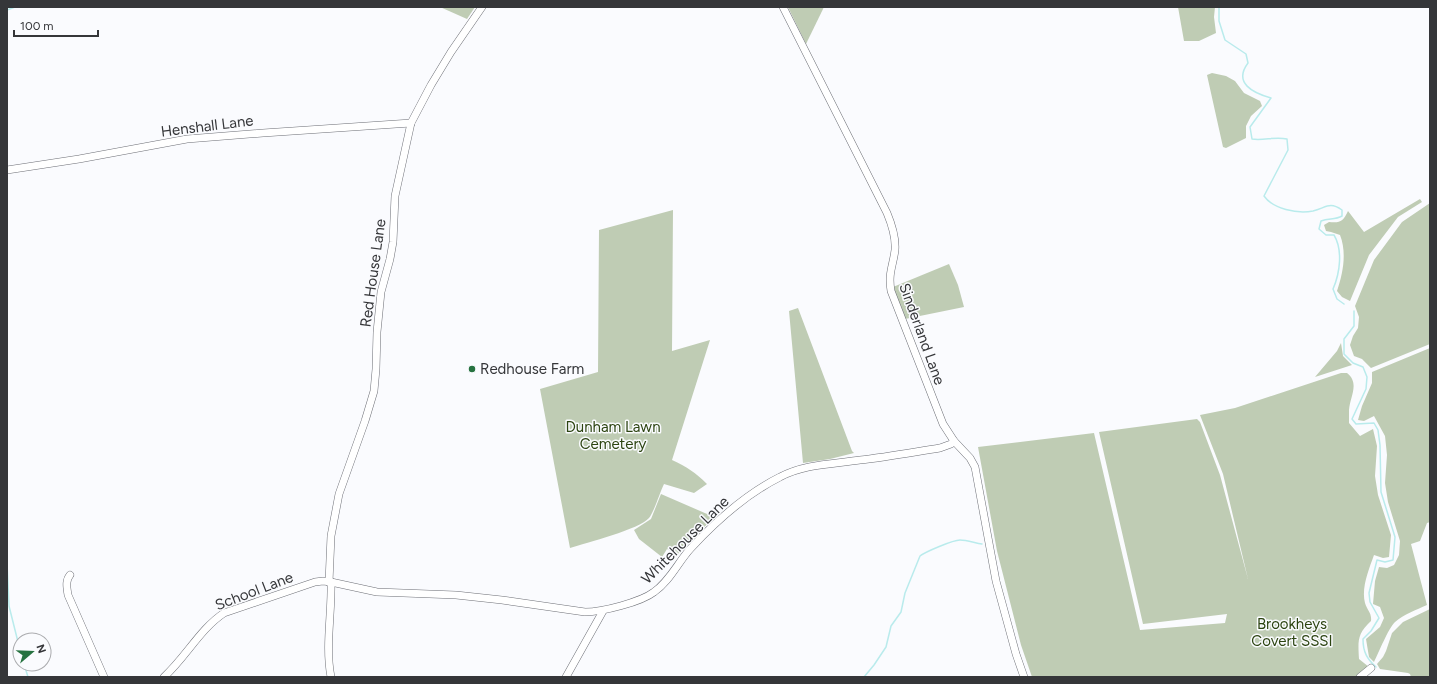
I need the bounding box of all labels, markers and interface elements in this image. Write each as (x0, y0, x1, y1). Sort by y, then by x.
scale bar (14, 12, 98, 38)
text: 100 m (20, 19, 54, 33)
street label: Henshall Lane (160, 111, 254, 141)
street label: Red House Lane (356, 218, 390, 328)
street label: Sinderland Lane (895, 281, 949, 387)
place label: Redhouse Farm (480, 360, 584, 378)
marker: Redhouse Farm (467, 364, 477, 374)
park label: Dunham Lawn Cemetery (565, 418, 661, 453)
street label: Whitehouse Lane (637, 492, 733, 588)
street label: School Lane (212, 568, 296, 614)
park label: Brookheys Covert SSSI (1251, 615, 1333, 650)
north arrow (12, 632, 52, 672)
text: N (33, 643, 49, 655)

